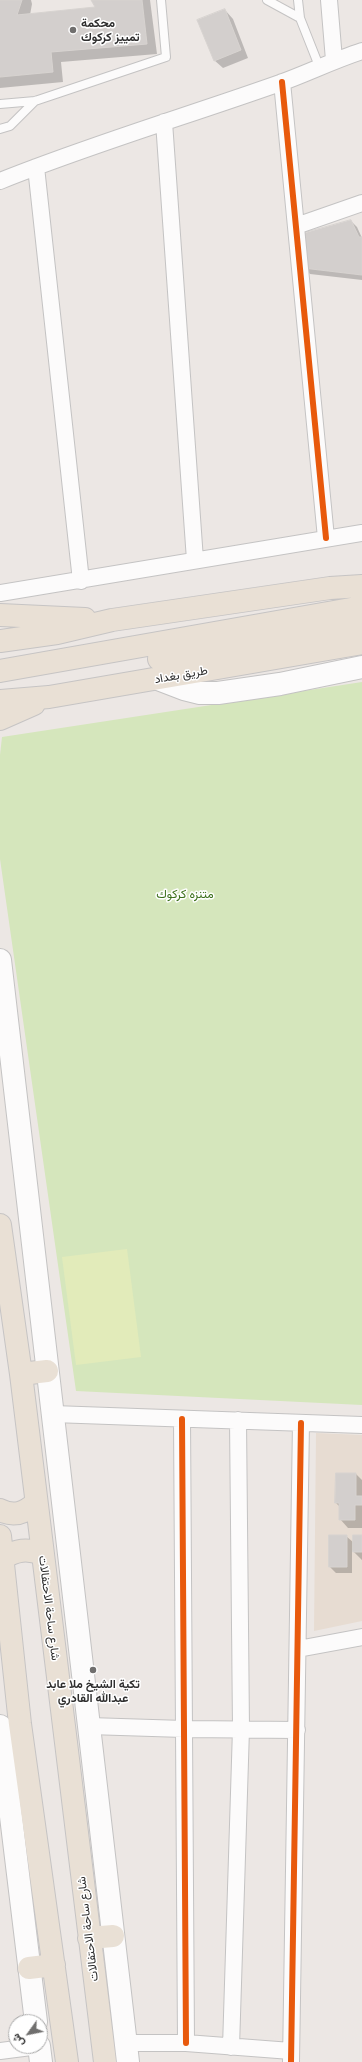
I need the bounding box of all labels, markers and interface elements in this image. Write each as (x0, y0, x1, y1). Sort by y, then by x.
place label: محكمة تمييز كركوك (81, 16, 140, 44)
marker: محكمة تمييز كركوك (68, 25, 78, 35)
street label: طريق بغداد (153, 663, 209, 687)
park label: متنزه كركوك (156, 887, 214, 901)
street label: شارع ساحة الاحتفالات (35, 1555, 63, 1661)
marker: تكية الشيخ ملا عابد عبدالله القادري (88, 1665, 98, 1675)
place label: تكية الشيخ ملا عابد عبدالله القادري (46, 1677, 140, 1705)
street label: شارع ساحة الاحتفالات (74, 1876, 102, 1982)
north arrow (8, 2014, 48, 2054)
text: ش (9, 2031, 27, 2049)

